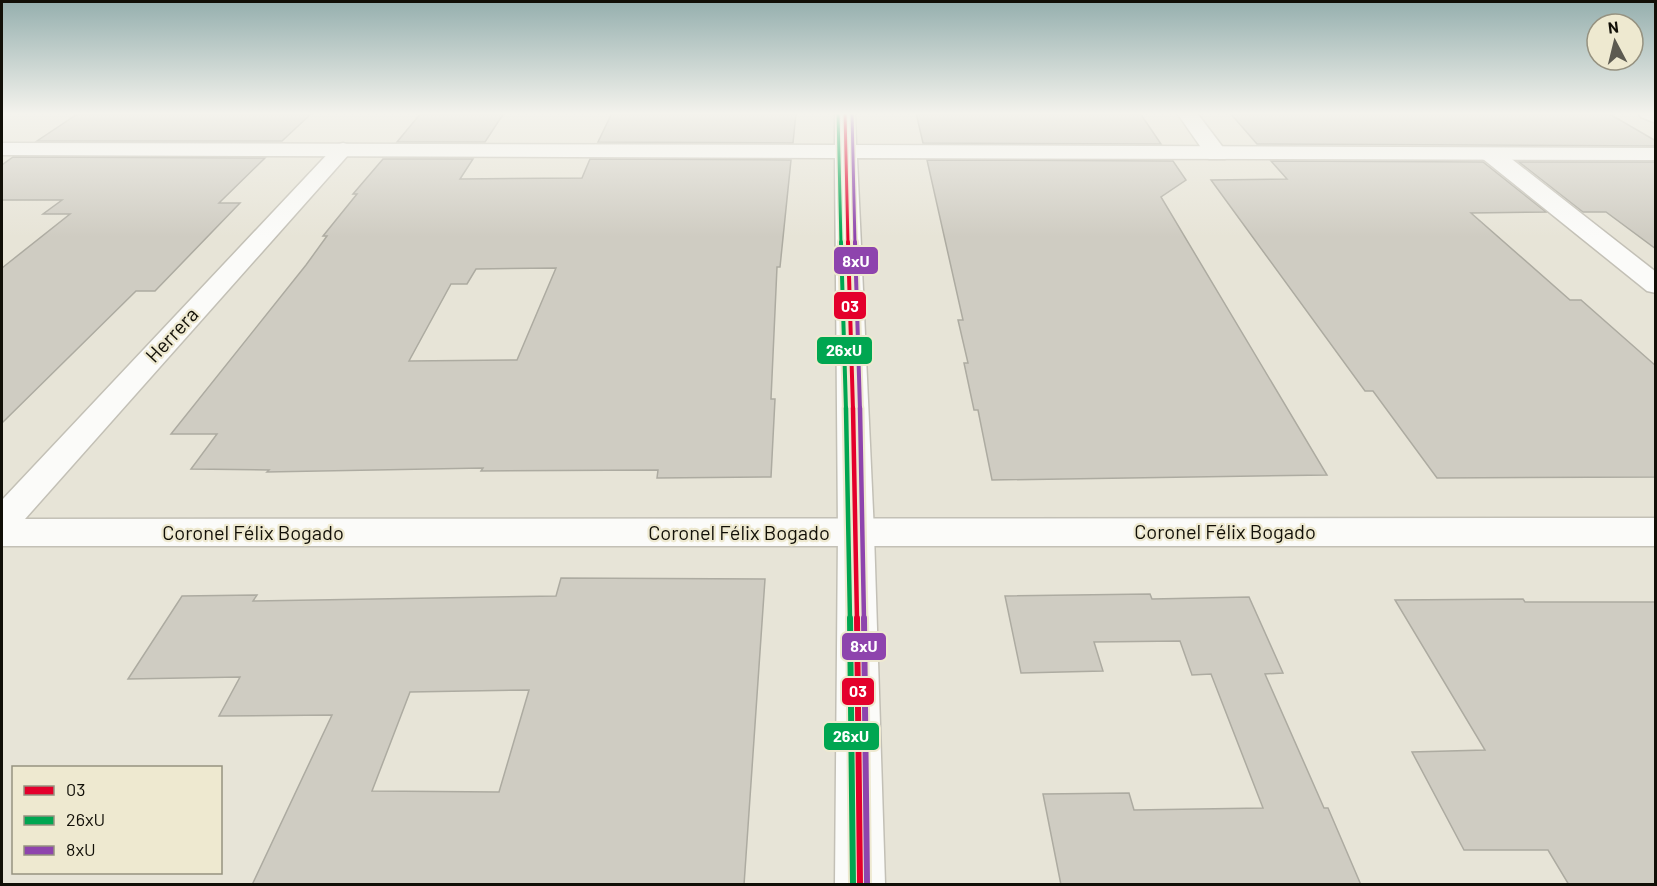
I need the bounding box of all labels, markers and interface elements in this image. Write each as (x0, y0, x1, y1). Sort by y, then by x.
north arrow (1585, 12, 1645, 72)
text: N (1607, 17, 1620, 37)
line badge: 8xU (833, 246, 879, 275)
text: 8xU (842, 251, 870, 270)
line badge: 03 (833, 291, 867, 320)
text: 03 (841, 296, 859, 315)
street label: Herrera (140, 302, 203, 367)
line badge: 26xU (816, 336, 873, 365)
text: 26xU (826, 340, 862, 359)
street label: Coronel Félix Bogado (1134, 519, 1316, 543)
street label: Coronel Félix Bogado (162, 520, 344, 544)
street label: Coronel Félix Bogado (648, 520, 830, 544)
line badge: 8xU (841, 632, 887, 661)
text: 8xU (850, 636, 878, 655)
line badge: 03 (841, 677, 875, 706)
text: 03 (849, 681, 867, 700)
line badge: 26xU (823, 722, 880, 751)
text: 26xU (833, 726, 869, 745)
legend (12, 766, 222, 874)
text: 03 (66, 778, 85, 800)
text: 26xU (66, 808, 105, 830)
text: 8xU (66, 838, 96, 860)

